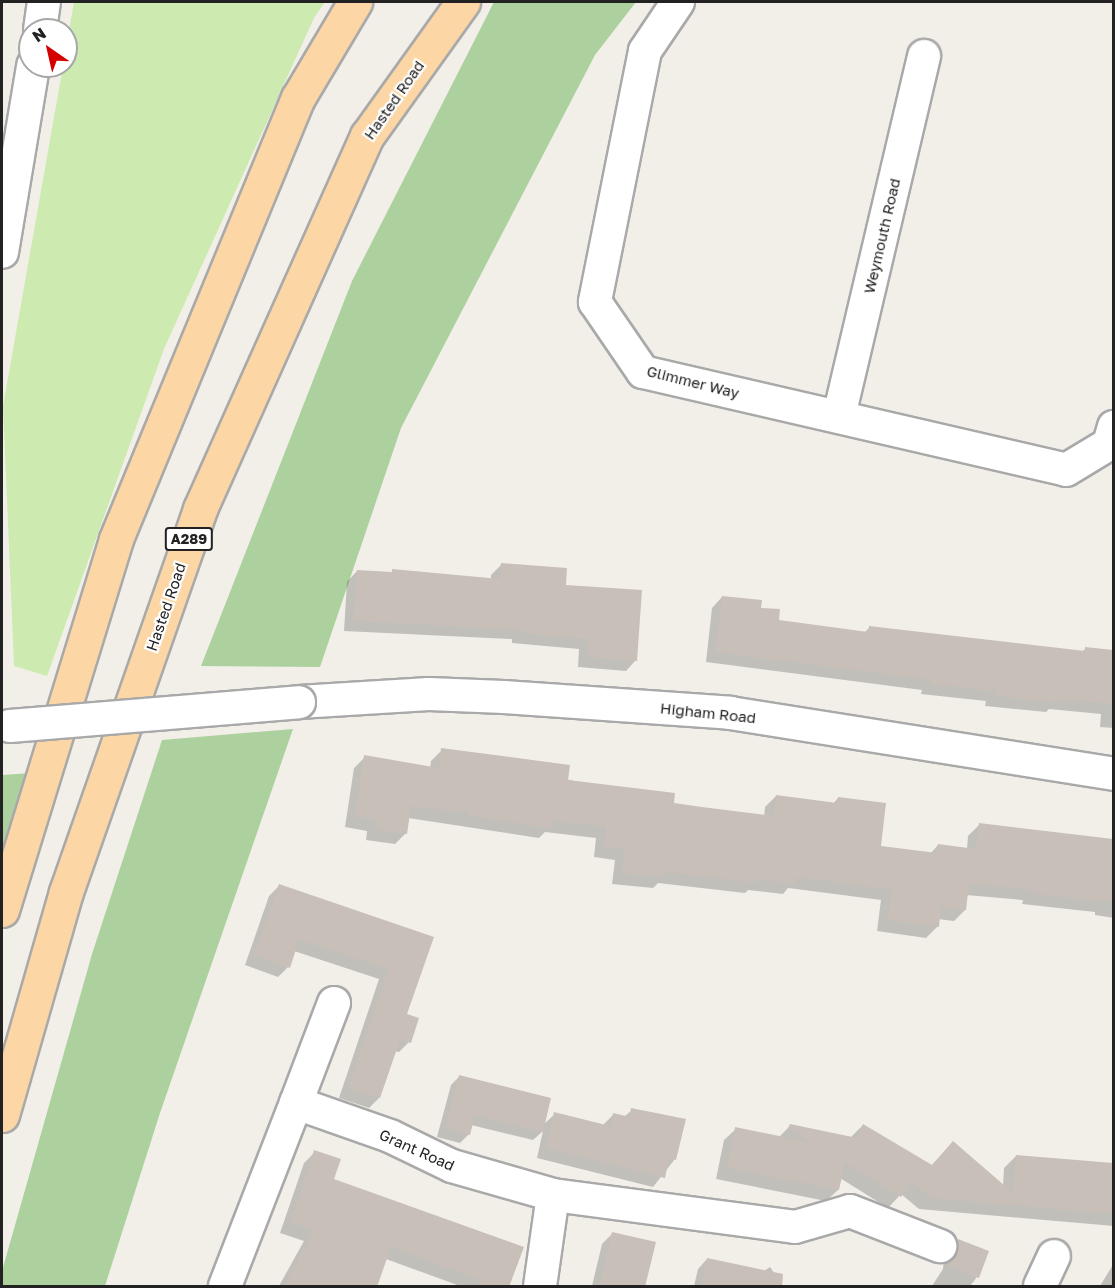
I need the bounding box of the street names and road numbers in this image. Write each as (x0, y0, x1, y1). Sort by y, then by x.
street label: Hasted Road (360, 57, 428, 143)
street label: Weymouth Road (860, 177, 904, 295)
street label: Glimmer Way (645, 362, 741, 402)
road number: A289 (164, 528, 214, 550)
street label: Hasted Road (142, 560, 190, 654)
street label: Higham Road (659, 699, 757, 727)
street label: Grant Road (377, 1125, 457, 1175)

